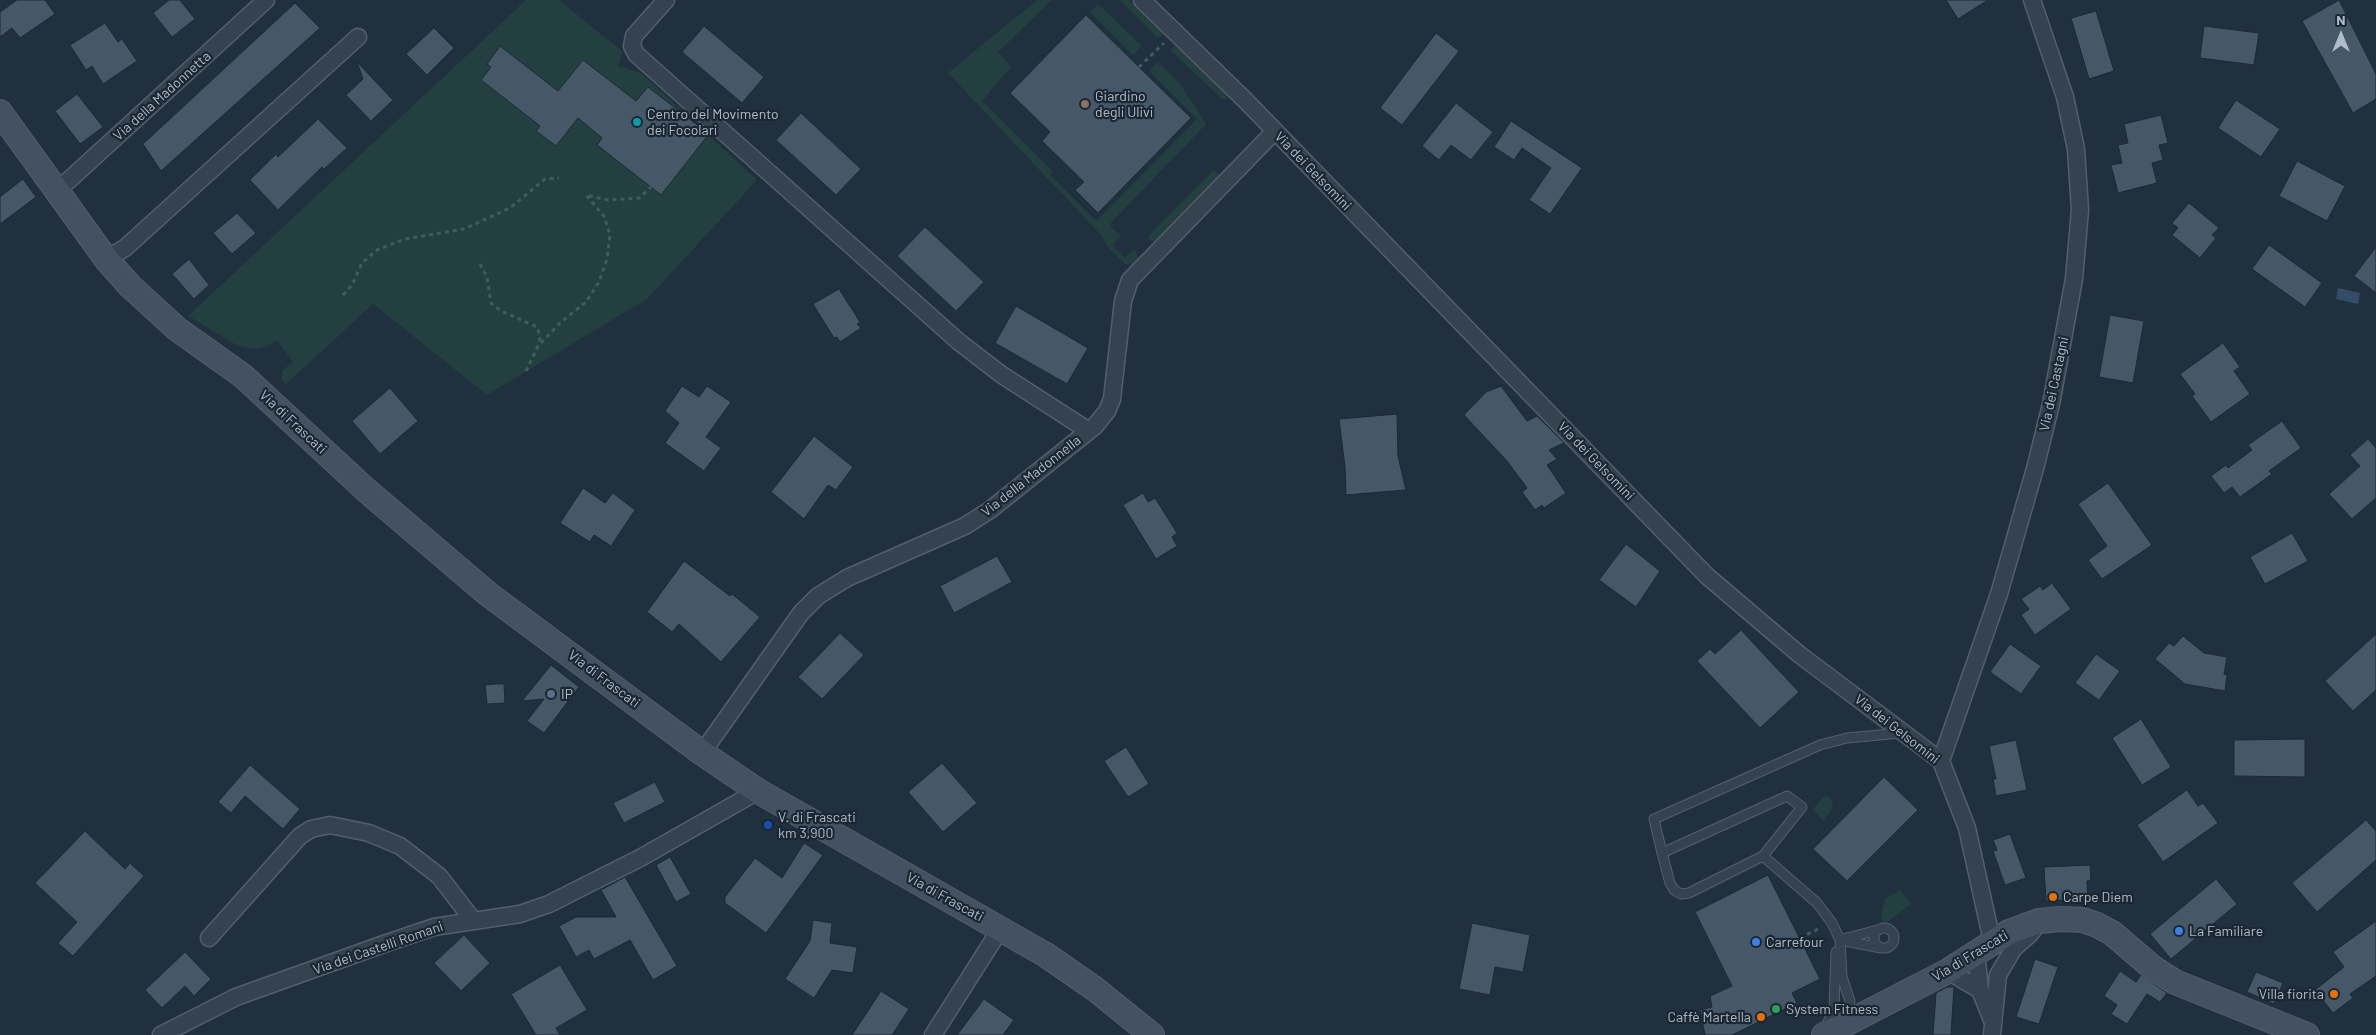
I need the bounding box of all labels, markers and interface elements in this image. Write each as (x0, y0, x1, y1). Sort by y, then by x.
north arrow (2316, 10, 2366, 60)
text: N (2336, 11, 2346, 28)
street label: Via della Madonnetta (110, 48, 214, 144)
place label: Giardino degli Ulivi (1095, 88, 1153, 120)
marker: Giardino degli Ulivi (1079, 98, 1091, 110)
place label: Centro del Movimento dei Focolari (647, 106, 779, 138)
marker: Centro del Movimento dei Focolari (631, 116, 643, 128)
street label: Via dei Gelsomini (1271, 128, 1355, 214)
street label: Via dei Castagni (2036, 335, 2072, 433)
street label: Via di Frascati (256, 387, 330, 457)
street label: Via dei Gelsomini (1554, 418, 1638, 504)
street label: Via della Madonnella (978, 432, 1084, 520)
street label: Via di Frascati (565, 647, 643, 711)
place label: IP (561, 686, 573, 702)
marker: IP (545, 688, 557, 700)
street label: Via dei Gelsomini (1851, 691, 1943, 767)
place label: V. di Frascati km 3,900 (778, 809, 856, 842)
marker: V. di Frascati km 3,900 (762, 819, 774, 831)
street label: Via di Frascati (904, 869, 986, 925)
place label: Carpe Diem (2063, 889, 2133, 905)
marker: Carpe Diem (2047, 891, 2059, 903)
street label: Via dei Castelli Romani (311, 918, 445, 978)
place label: La Familiare (2189, 923, 2263, 939)
marker: La Familiare (2173, 925, 2185, 937)
street label: Via di Frascati (1929, 927, 2011, 985)
place label: Carrefour (1766, 934, 1824, 950)
marker: Carrefour (1750, 936, 1762, 948)
place label: Villa fiorita (2259, 986, 2324, 1002)
marker: Villa fiorita (2328, 988, 2340, 1000)
place label: System Fitness (1786, 1001, 1878, 1017)
marker: System Fitness (1770, 1003, 1782, 1015)
place label: Caffè Martella (1668, 1009, 1751, 1025)
marker: Caffè Martella (1755, 1011, 1767, 1023)

